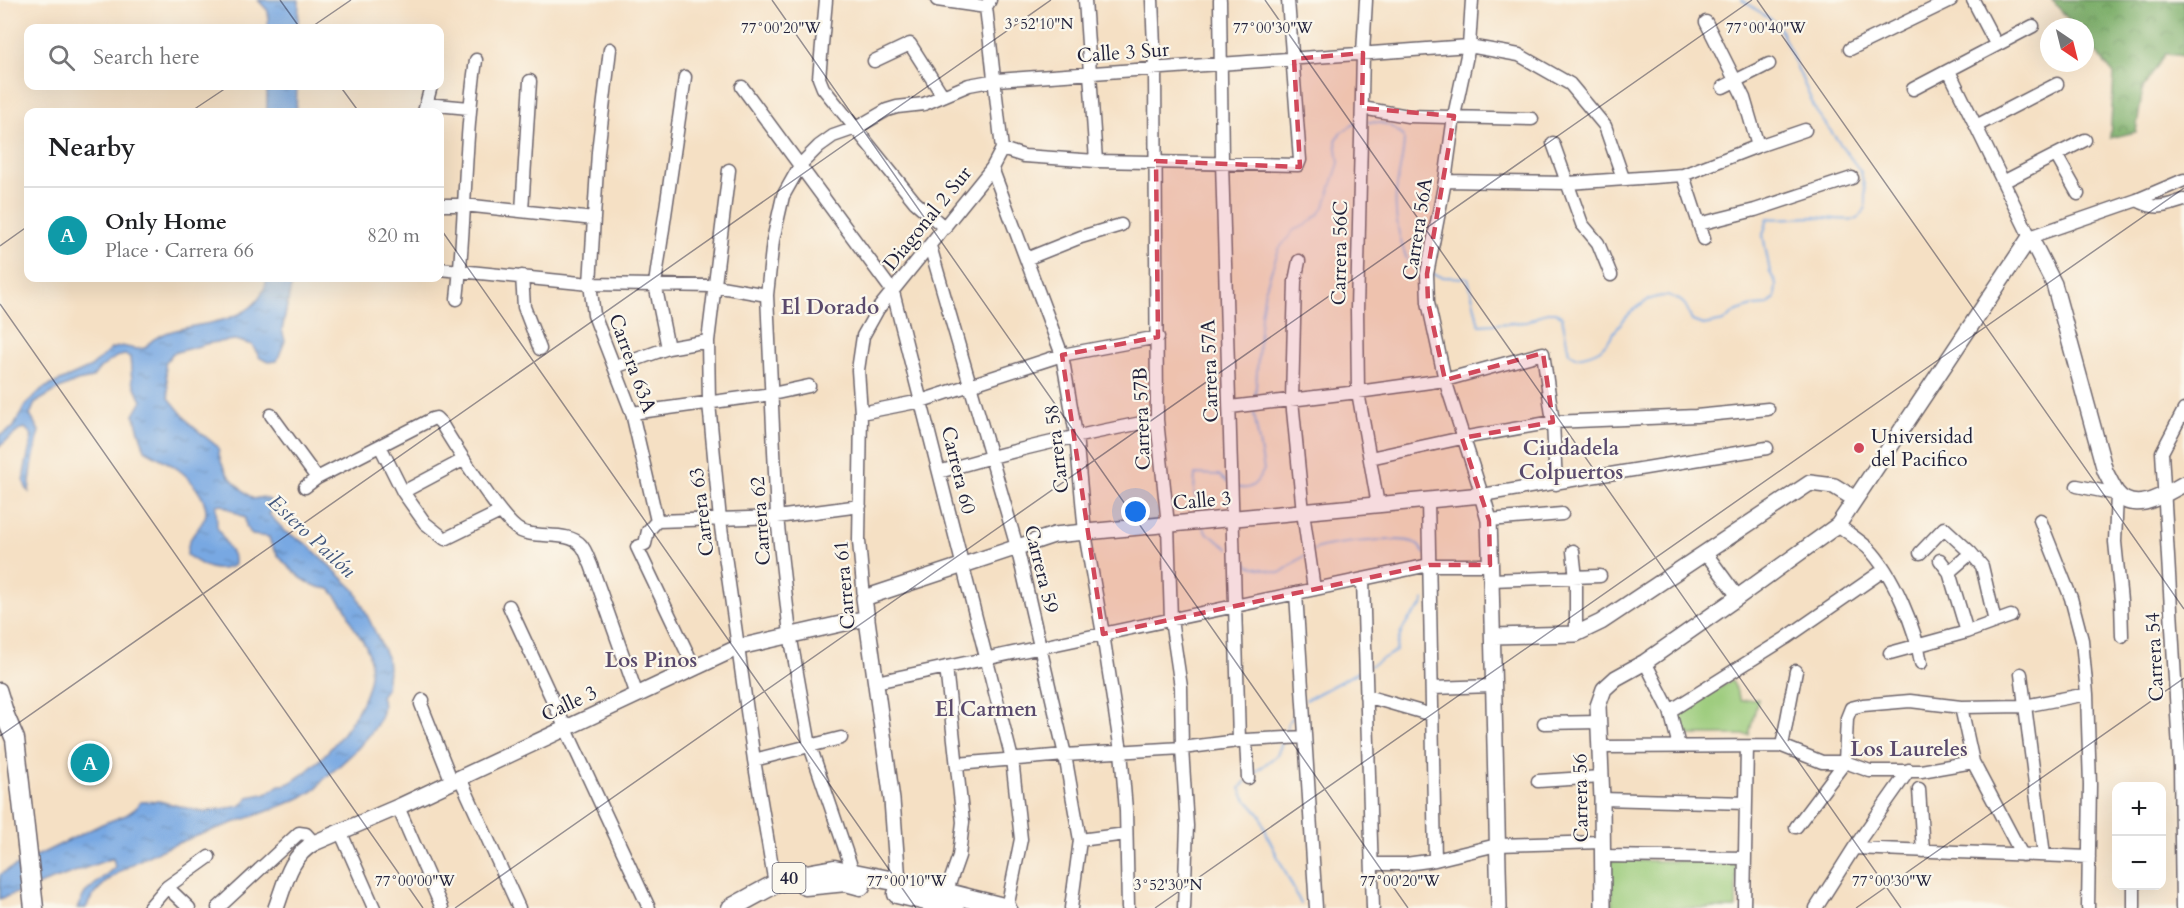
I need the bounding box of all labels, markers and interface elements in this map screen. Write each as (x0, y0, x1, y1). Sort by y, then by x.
text: 3°52'10"N (1005, 14, 1073, 34)
text: 77°00'20"W (741, 18, 821, 38)
text: 77°00'30"W (1233, 18, 1313, 38)
text: 77°00'40"W (1726, 18, 1806, 38)
north arrow (2040, 18, 2094, 72)
search box (24, 24, 444, 90)
street label: Calle 3 Sur (1076, 36, 1171, 69)
icon: search (45, 41, 78, 74)
text: Search here (93, 42, 200, 72)
text: Nearby (48, 130, 136, 165)
street label: Diagonal 2 Sur (877, 160, 978, 276)
street label: Carrera 56A (1396, 175, 1439, 282)
street label: Carrera 56C (1325, 200, 1354, 306)
text: Only Home (105, 207, 227, 237)
text: A (60, 222, 75, 249)
text: 820 m (367, 222, 420, 249)
text: Place · Carrera 66 (105, 237, 254, 264)
district label: El Dorado (781, 293, 879, 322)
street label: Carrera 63A (602, 310, 663, 417)
street label: Carrera 57A (1194, 318, 1225, 423)
street label: Carrera 57B (1126, 367, 1157, 471)
street label: Carrera 58 (1038, 403, 1075, 495)
street label: Carrera 60 (935, 423, 982, 517)
place label: Universidad del Pacifico (1871, 423, 1973, 473)
district label: Ciudadela Colpuertos (1519, 434, 1623, 487)
marker: Universidad del Pacifico (1852, 441, 1866, 455)
street label: Carrera 63 (683, 466, 720, 558)
street label: Carrera 62 (744, 475, 777, 567)
street label: Calle 3 (1172, 484, 1233, 517)
water label: Estero Pailón (262, 488, 362, 585)
your location (1121, 497, 1150, 526)
street label: Carrera 59 (1018, 522, 1065, 616)
street label: Carrera 61 (827, 539, 862, 631)
street label: Carrera 54 (2139, 612, 2170, 702)
district label: Los Pinos (605, 646, 697, 675)
street label: Calle 3 (537, 679, 602, 728)
district label: El Carmen (935, 695, 1038, 724)
district label: Los Laureles (1850, 735, 1968, 764)
pin: A (70, 740, 110, 786)
street label: Carrera 56 (1566, 753, 1595, 843)
map controls (2112, 782, 2166, 890)
button: + (2112, 782, 2166, 836)
button: − (2112, 836, 2166, 890)
road number: 40 (772, 863, 806, 893)
text: 77°00'00"W (375, 871, 455, 891)
text: 77°00'10"W (867, 871, 947, 891)
text: 77°00'20"W (1360, 871, 1440, 891)
text: 77°00'30"W (1852, 871, 1932, 891)
text: 3°52'30"N (1134, 875, 1202, 895)

